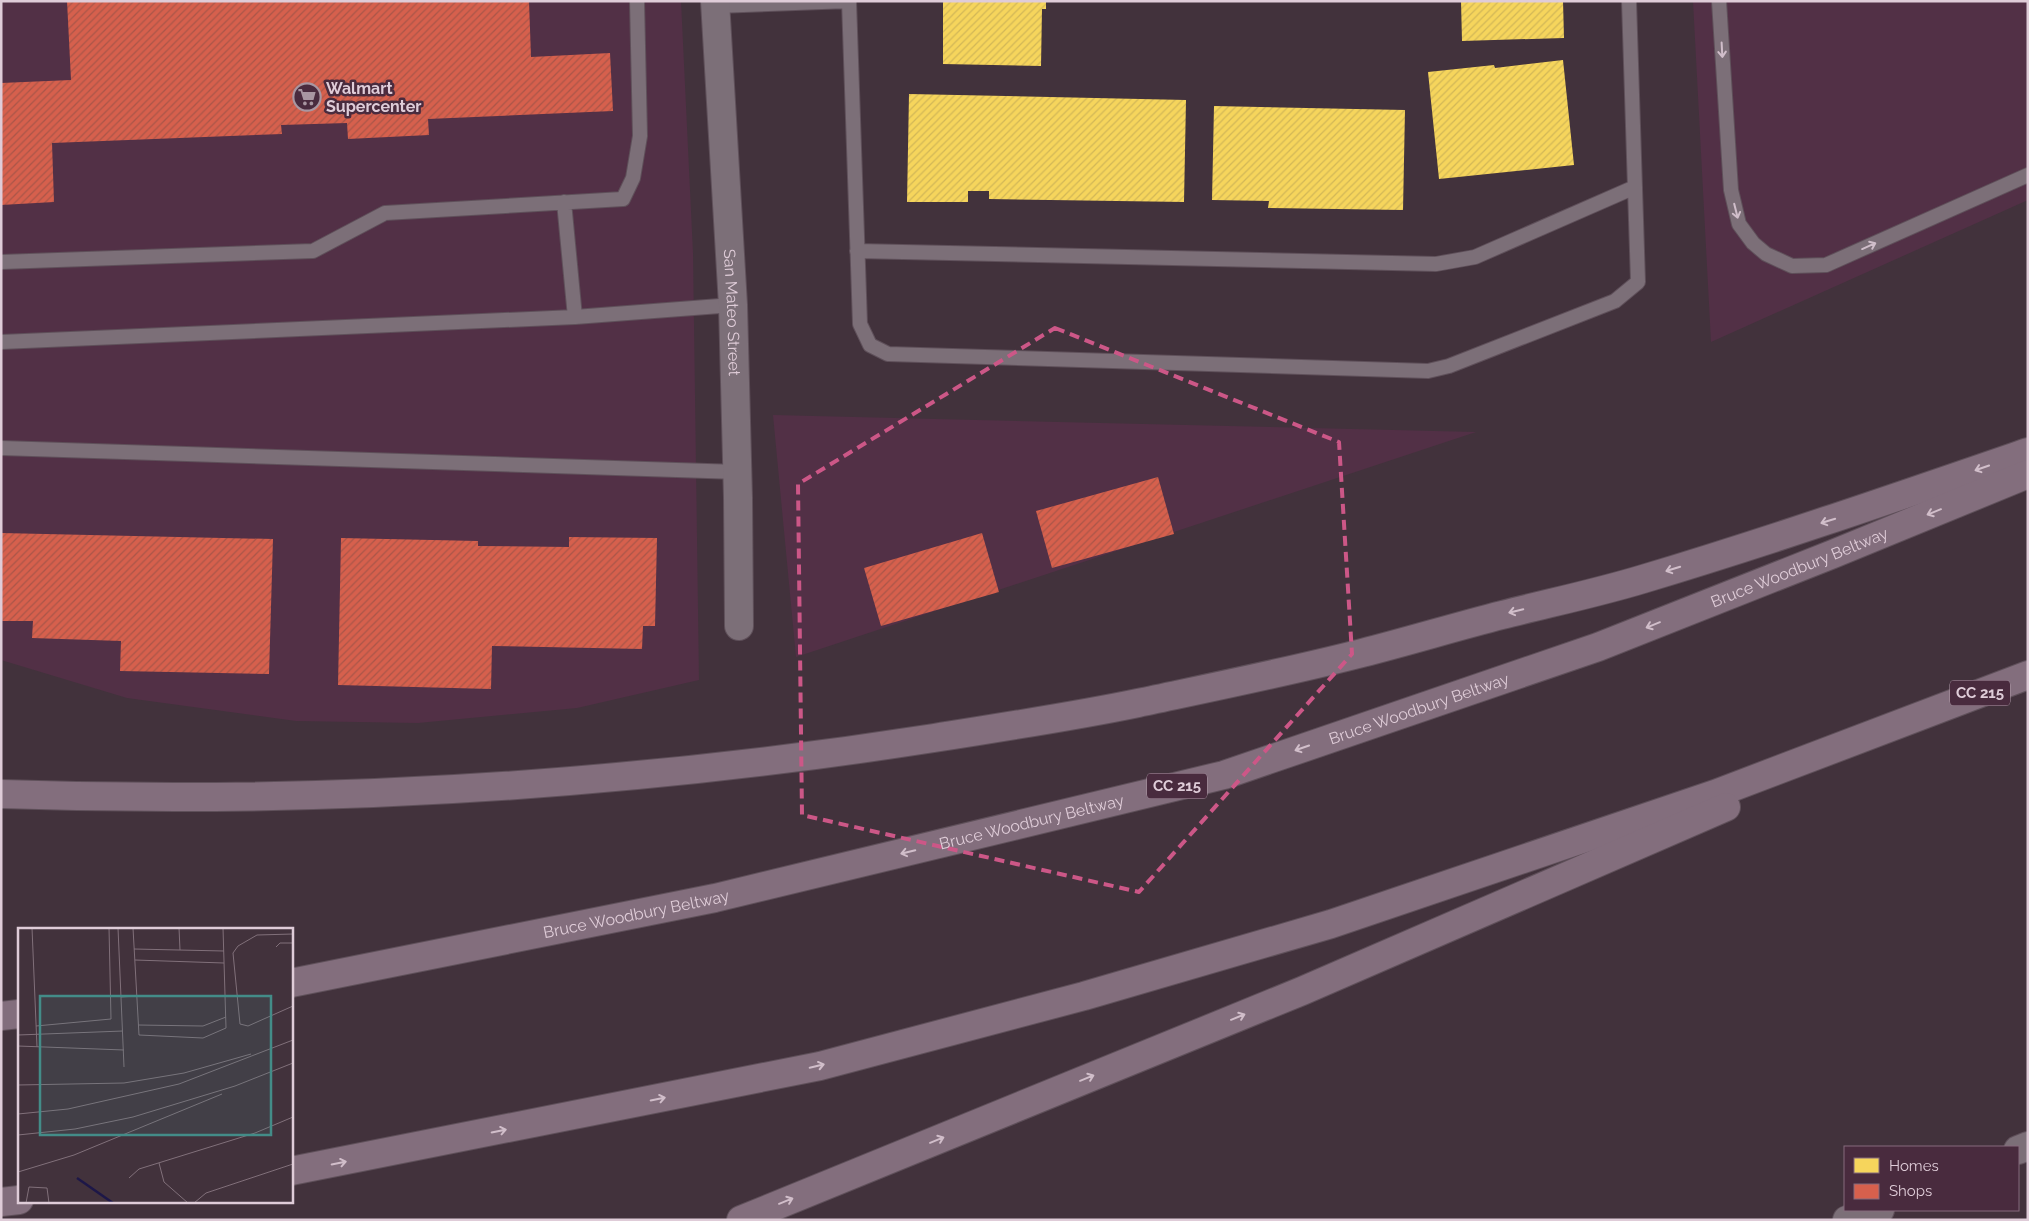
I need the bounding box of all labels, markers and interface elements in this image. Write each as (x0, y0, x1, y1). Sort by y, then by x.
one-way arrow (1718, 42, 1727, 58)
place label: Walmart Supercenter (326, 79, 421, 116)
supermarket icon: Walmart Supercenter (292, 82, 322, 112)
one-way arrow (1732, 203, 1741, 219)
one-way arrow (1861, 241, 1876, 251)
street label: San Mateo Street (720, 248, 744, 377)
one-way arrow (1974, 464, 1990, 473)
one-way arrow (1927, 508, 1942, 518)
one-way arrow (1821, 517, 1837, 526)
street label: Bruce Woodbury Beltway (1708, 523, 1891, 611)
one-way arrow (1665, 565, 1681, 575)
one-way arrow (1509, 607, 1525, 617)
one-way arrow (1646, 621, 1662, 630)
street label: Bruce Woodbury Beltway (1326, 669, 1512, 748)
road number: CC 215 (1950, 680, 2010, 706)
one-way arrow (1295, 744, 1310, 753)
road number: CC 215 (1147, 774, 1207, 798)
street label: Bruce Woodbury Beltway (937, 790, 1126, 853)
one-way arrow (901, 847, 917, 857)
street label: Bruce Woodbury Beltway (541, 885, 731, 942)
inset map (18, 928, 292, 1204)
one-way arrow (1230, 1012, 1245, 1021)
one-way arrow (809, 1061, 825, 1070)
one-way arrow (1079, 1073, 1094, 1083)
one-way arrow (649, 1093, 665, 1103)
one-way arrow (490, 1125, 506, 1135)
one-way arrow (929, 1135, 944, 1144)
legend (1844, 1146, 2019, 1211)
text: Homes (1889, 1157, 1939, 1175)
one-way arrow (331, 1158, 347, 1167)
text: Shops (1889, 1182, 1932, 1200)
one-way arrow (779, 1196, 794, 1205)

